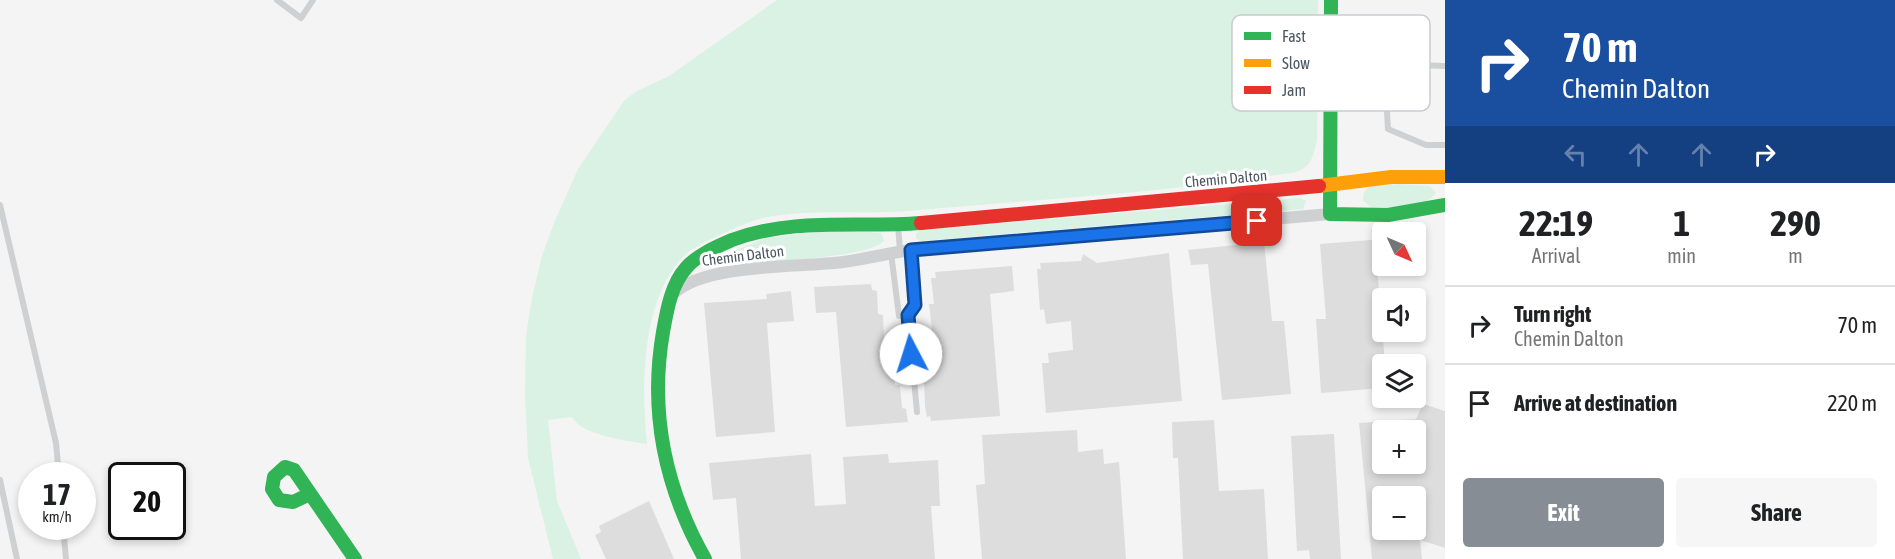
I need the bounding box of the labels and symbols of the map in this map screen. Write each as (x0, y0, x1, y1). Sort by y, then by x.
legend (1232, 15, 1430, 111)
text: Fast (1282, 27, 1306, 45)
text: Slow (1282, 54, 1310, 72)
text: Jam (1282, 81, 1306, 99)
street label: Chemin Dalton (1184, 166, 1268, 191)
pin (1231, 195, 1282, 246)
north arrow (1372, 222, 1426, 276)
street label: Chemin Dalton (701, 242, 785, 269)
position arrow (879, 322, 943, 386)
speed limit sign: 20 (108, 462, 186, 540)

